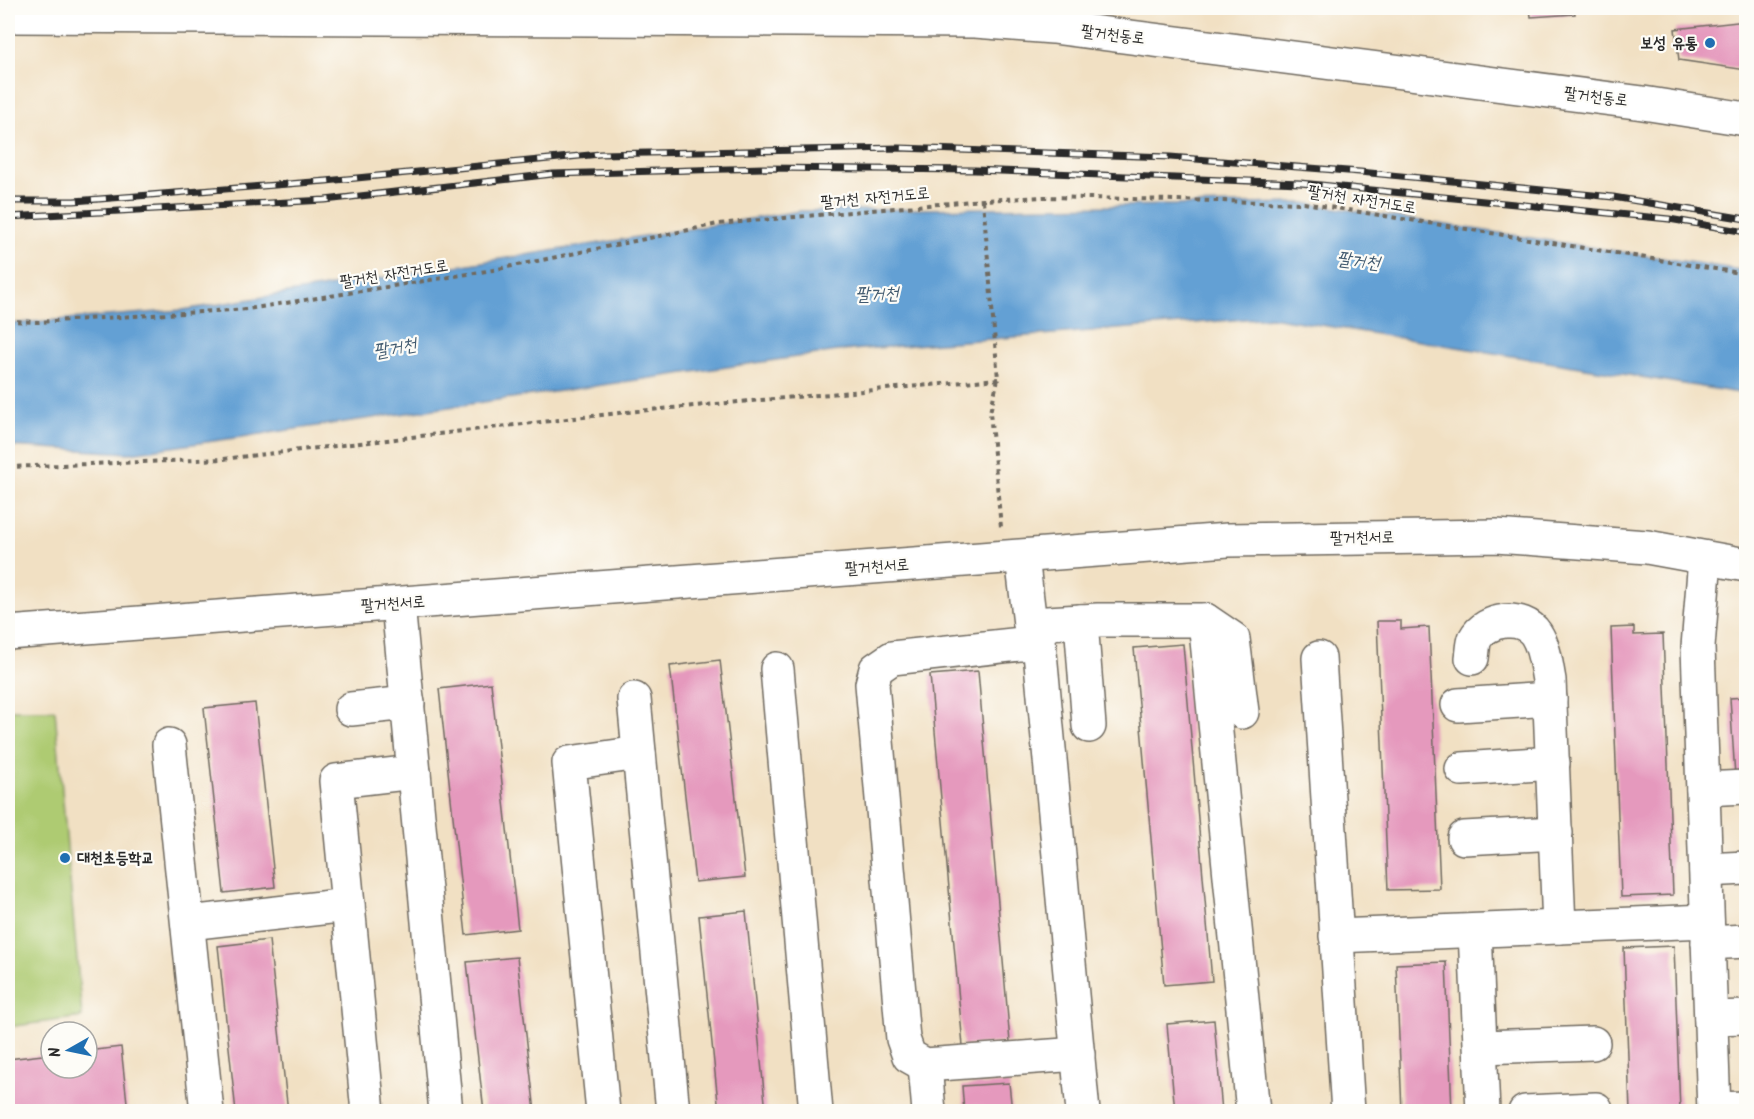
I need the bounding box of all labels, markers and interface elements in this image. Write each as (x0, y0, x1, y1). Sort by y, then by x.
street label: 팔거천동로 (1080, 19, 1146, 51)
place label: 보성 유통 (1640, 31, 1698, 56)
marker: 보성 유통 (1703, 36, 1717, 50)
street label: 팔거천동로 (1563, 81, 1629, 113)
street label: 팔거천 자전거도로 (1306, 179, 1418, 221)
street label: 팔거천 자전거도로 (819, 181, 931, 215)
water label: 팔거천 (1335, 245, 1383, 279)
street label: 팔거천 자전거도로 (338, 253, 450, 295)
water label: 팔거천 (855, 280, 900, 310)
water label: 팔거천 (371, 331, 420, 367)
street label: 팔거천서로 (1330, 525, 1394, 551)
street label: 팔거천서로 (844, 552, 910, 582)
street label: 팔거천서로 (360, 589, 426, 619)
place label: 대천초등학교 (77, 846, 154, 871)
marker: 대천초등학교 (58, 851, 72, 865)
north arrow (39, 1020, 99, 1080)
text: N (43, 1045, 69, 1059)

